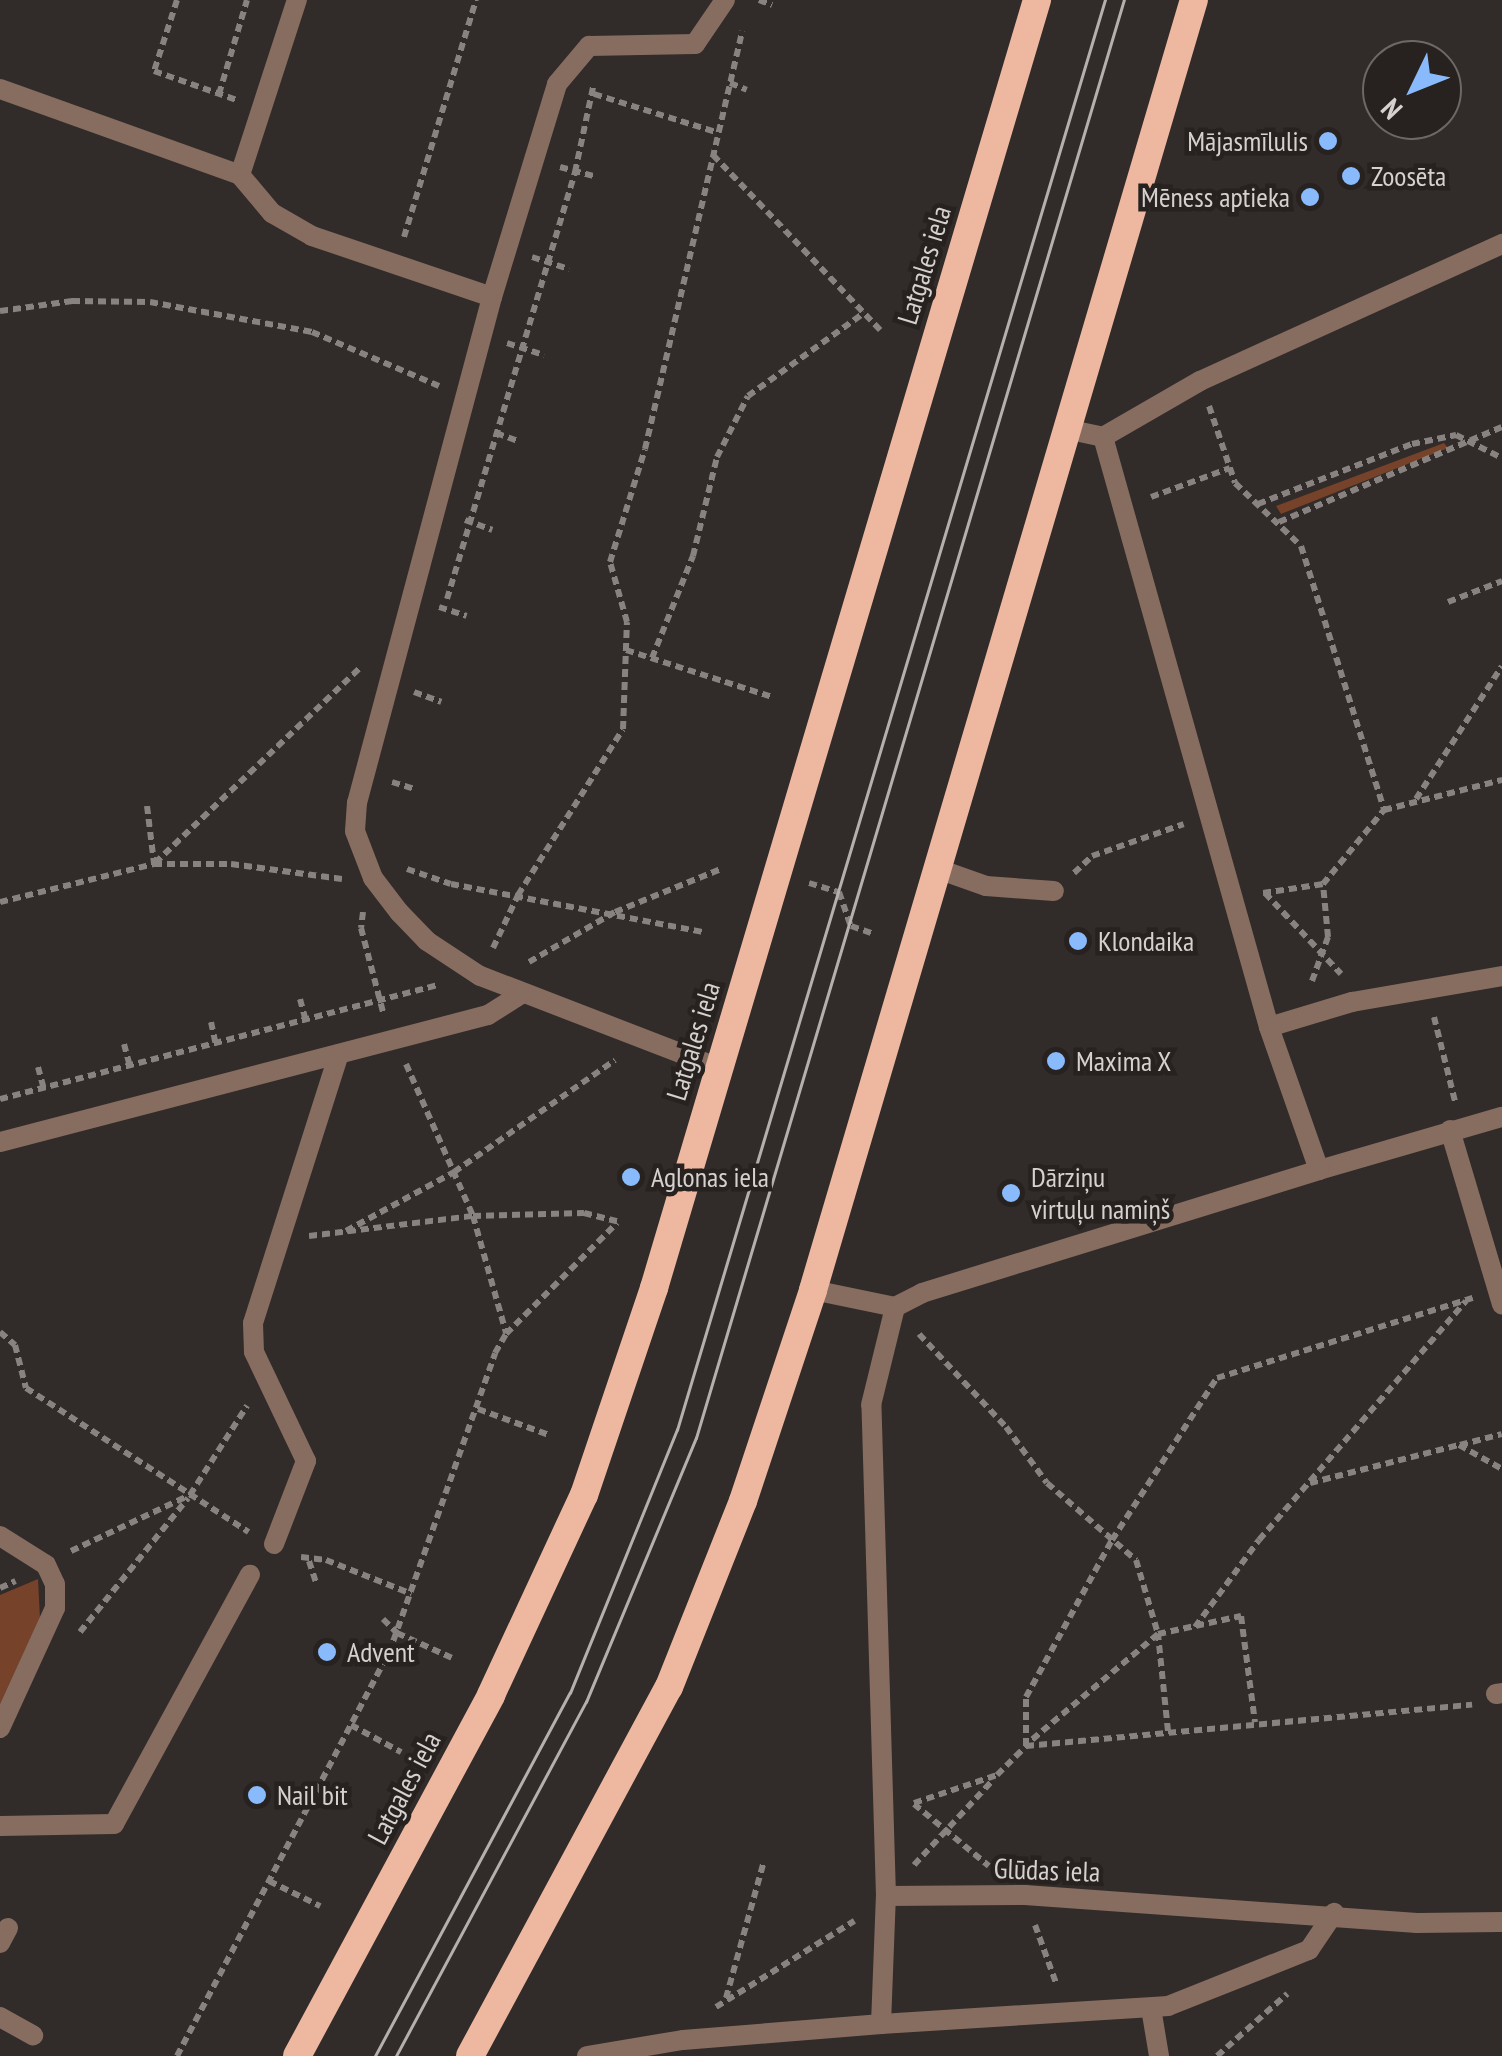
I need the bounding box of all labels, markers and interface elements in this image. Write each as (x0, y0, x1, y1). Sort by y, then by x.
north arrow (1362, 40, 1462, 140)
text: N (1372, 91, 1410, 128)
place label: Mājasmīlulis (1187, 124, 1308, 158)
marker: Mājasmīlulis (1317, 130, 1339, 152)
place label: Zoosēta (1371, 159, 1446, 193)
marker: Zoosēta (1340, 165, 1362, 187)
place label: Mēness aptieka (1141, 180, 1290, 214)
marker: Mēness aptieka (1299, 186, 1321, 208)
street label: Latgales iela (890, 202, 958, 328)
place label: Klondaika (1098, 924, 1194, 958)
marker: Klondaika (1067, 930, 1089, 952)
street label: Latgales iela (659, 978, 727, 1104)
place label: Maxima X (1076, 1044, 1172, 1078)
marker: Maxima X (1045, 1050, 1067, 1072)
place label: Aglonas iela (651, 1160, 769, 1194)
place label: Dārziņu virtuļu namiņš (1031, 1160, 1170, 1226)
marker: Aglonas iela (620, 1166, 642, 1188)
marker: Dārziņu virtuļu namiņš (1000, 1182, 1022, 1204)
place label: Advent (347, 1635, 415, 1669)
marker: Advent (316, 1641, 338, 1663)
street label: Latgales iela (361, 1726, 447, 1850)
place label: Nail bit (277, 1778, 348, 1812)
marker: Nail bit (246, 1784, 268, 1806)
street label: Glūdas iela (993, 1851, 1101, 1889)

